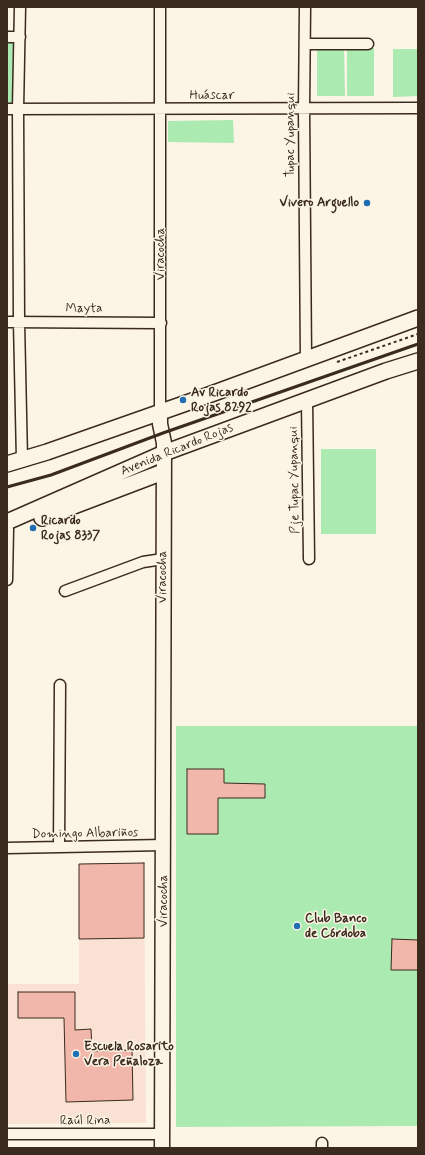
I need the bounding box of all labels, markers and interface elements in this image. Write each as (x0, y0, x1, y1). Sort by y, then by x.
street label: Huáscar (190, 88, 234, 104)
street label: Tupac Yupanqui (283, 93, 299, 177)
place label: Vivero Arguello (279, 195, 359, 211)
marker: Vivero Arguello (362, 198, 372, 208)
street label: Viracocha (153, 228, 169, 280)
street label: Mayta (66, 301, 102, 317)
place label: Av Ricardo Rojas 8292 (191, 385, 252, 416)
marker: Av Ricardo Rojas 8292 (178, 395, 188, 405)
street label: Avenida Ricardo Rojas (118, 420, 236, 480)
street label: Pje Tupac Yupanqui (286, 426, 304, 534)
place label: Ricardo Rojas 8337 (41, 513, 100, 544)
marker: Ricardo Rojas 8337 (28, 523, 38, 533)
street label: Viracocha (155, 551, 171, 603)
street label: Domingo Albariños (32, 825, 138, 843)
street label: Viracocha (156, 875, 172, 927)
place label: Club Banco de Córdoba (305, 911, 367, 942)
marker: Club Banco de Córdoba (292, 921, 302, 931)
place label: Escuela Rosarito Vera Peñaloza (84, 1039, 174, 1070)
marker: Escuela Rosarito Vera Peñaloza (71, 1049, 81, 1059)
street label: Raúl Rina (60, 1113, 110, 1129)

